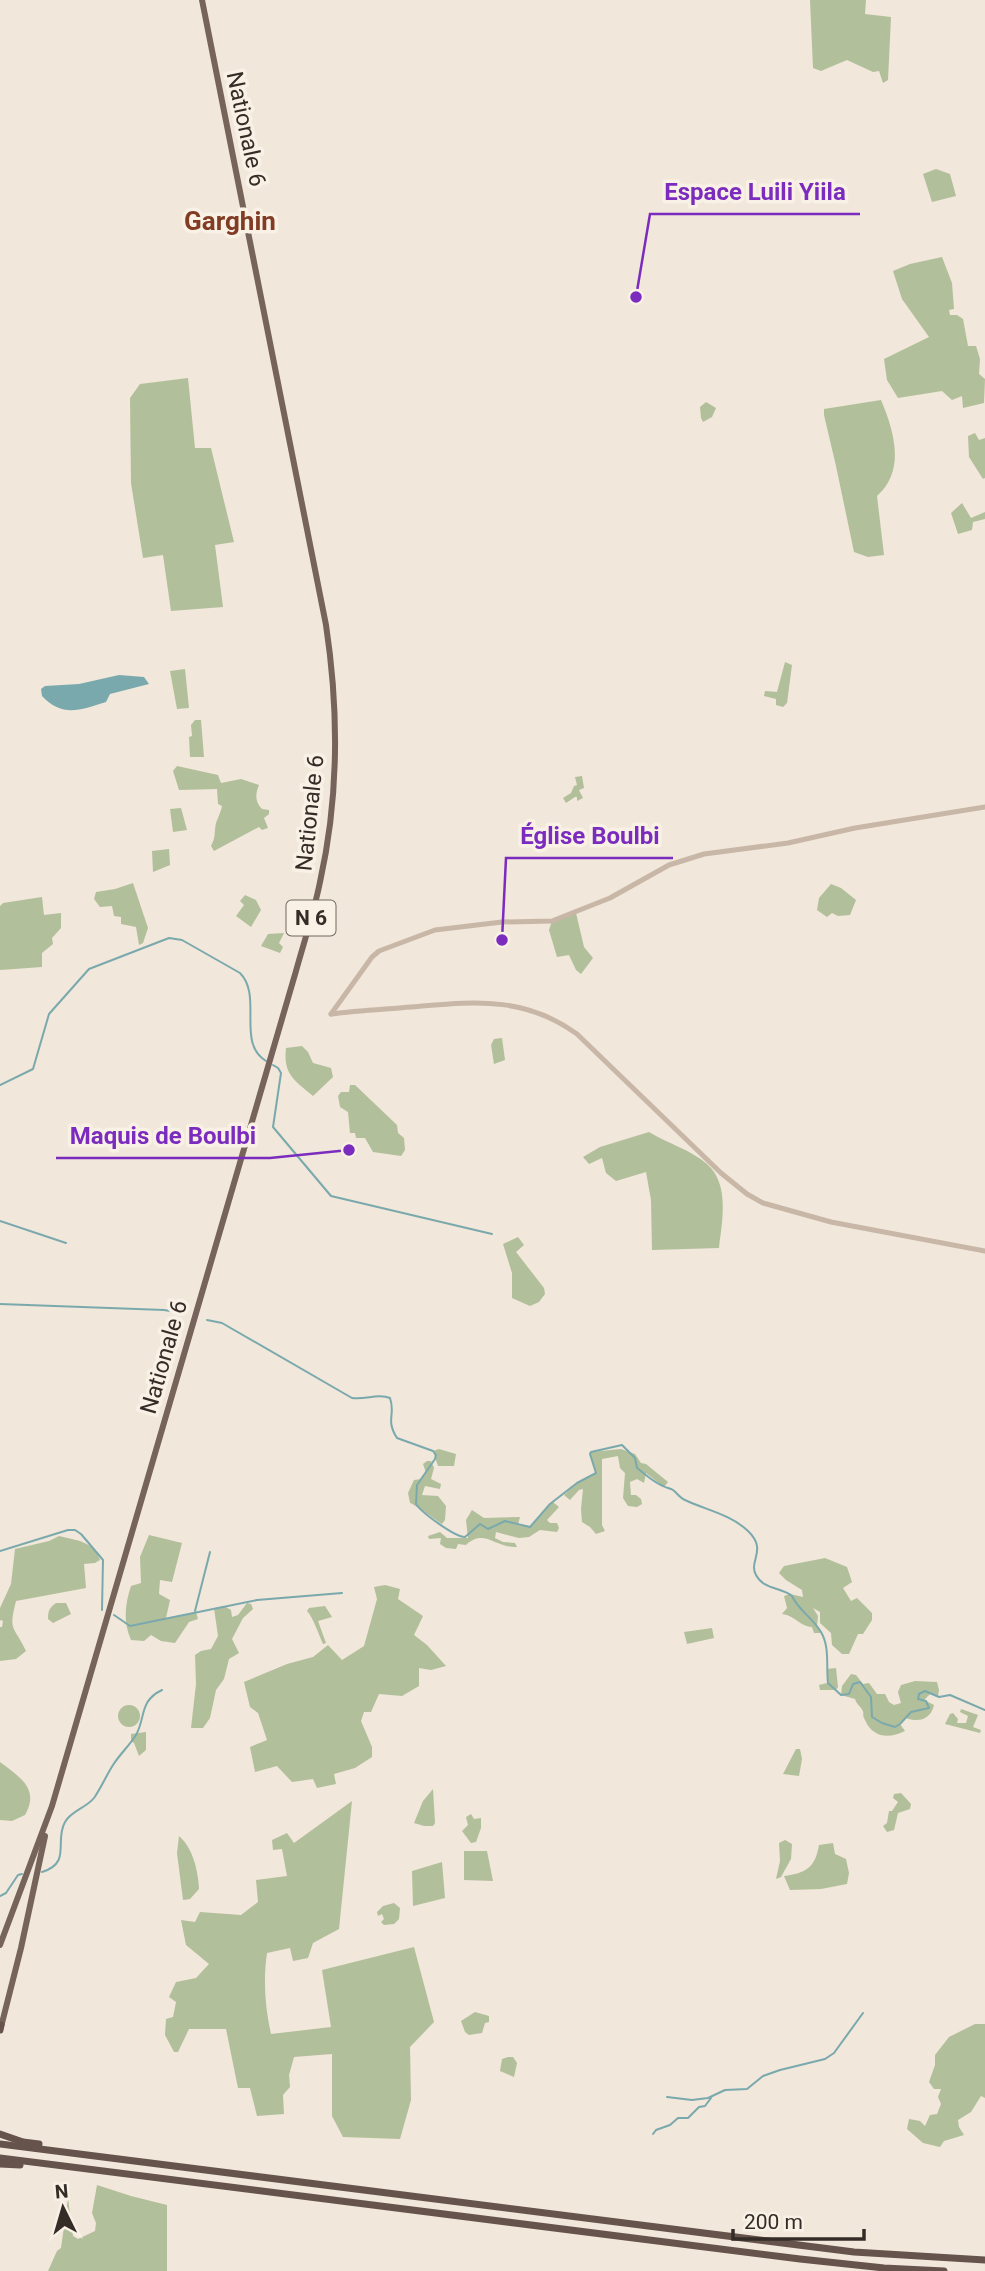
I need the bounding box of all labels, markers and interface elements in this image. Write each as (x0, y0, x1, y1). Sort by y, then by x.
street label: Nationale 6 (221, 69, 271, 189)
callout: Espace Luili Yiila (650, 169, 860, 214)
text: Espace Luili Yiila (664, 178, 846, 206)
district label: Garghin (184, 206, 276, 236)
street label: Nationale 6 (290, 754, 330, 872)
callout: Église Boulbi (506, 813, 673, 858)
text: Église Boulbi (520, 822, 660, 850)
road number: N 6 (286, 900, 336, 936)
callout: Maquis de Boulbi (56, 1113, 270, 1158)
text: Maquis de Boulbi (70, 1122, 256, 1150)
street label: Nationale 6 (135, 1297, 193, 1417)
north arrow (28, 2173, 98, 2243)
text: N (54, 2180, 69, 2204)
scale bar (733, 2198, 864, 2242)
text: 200 m (744, 2210, 803, 2234)

